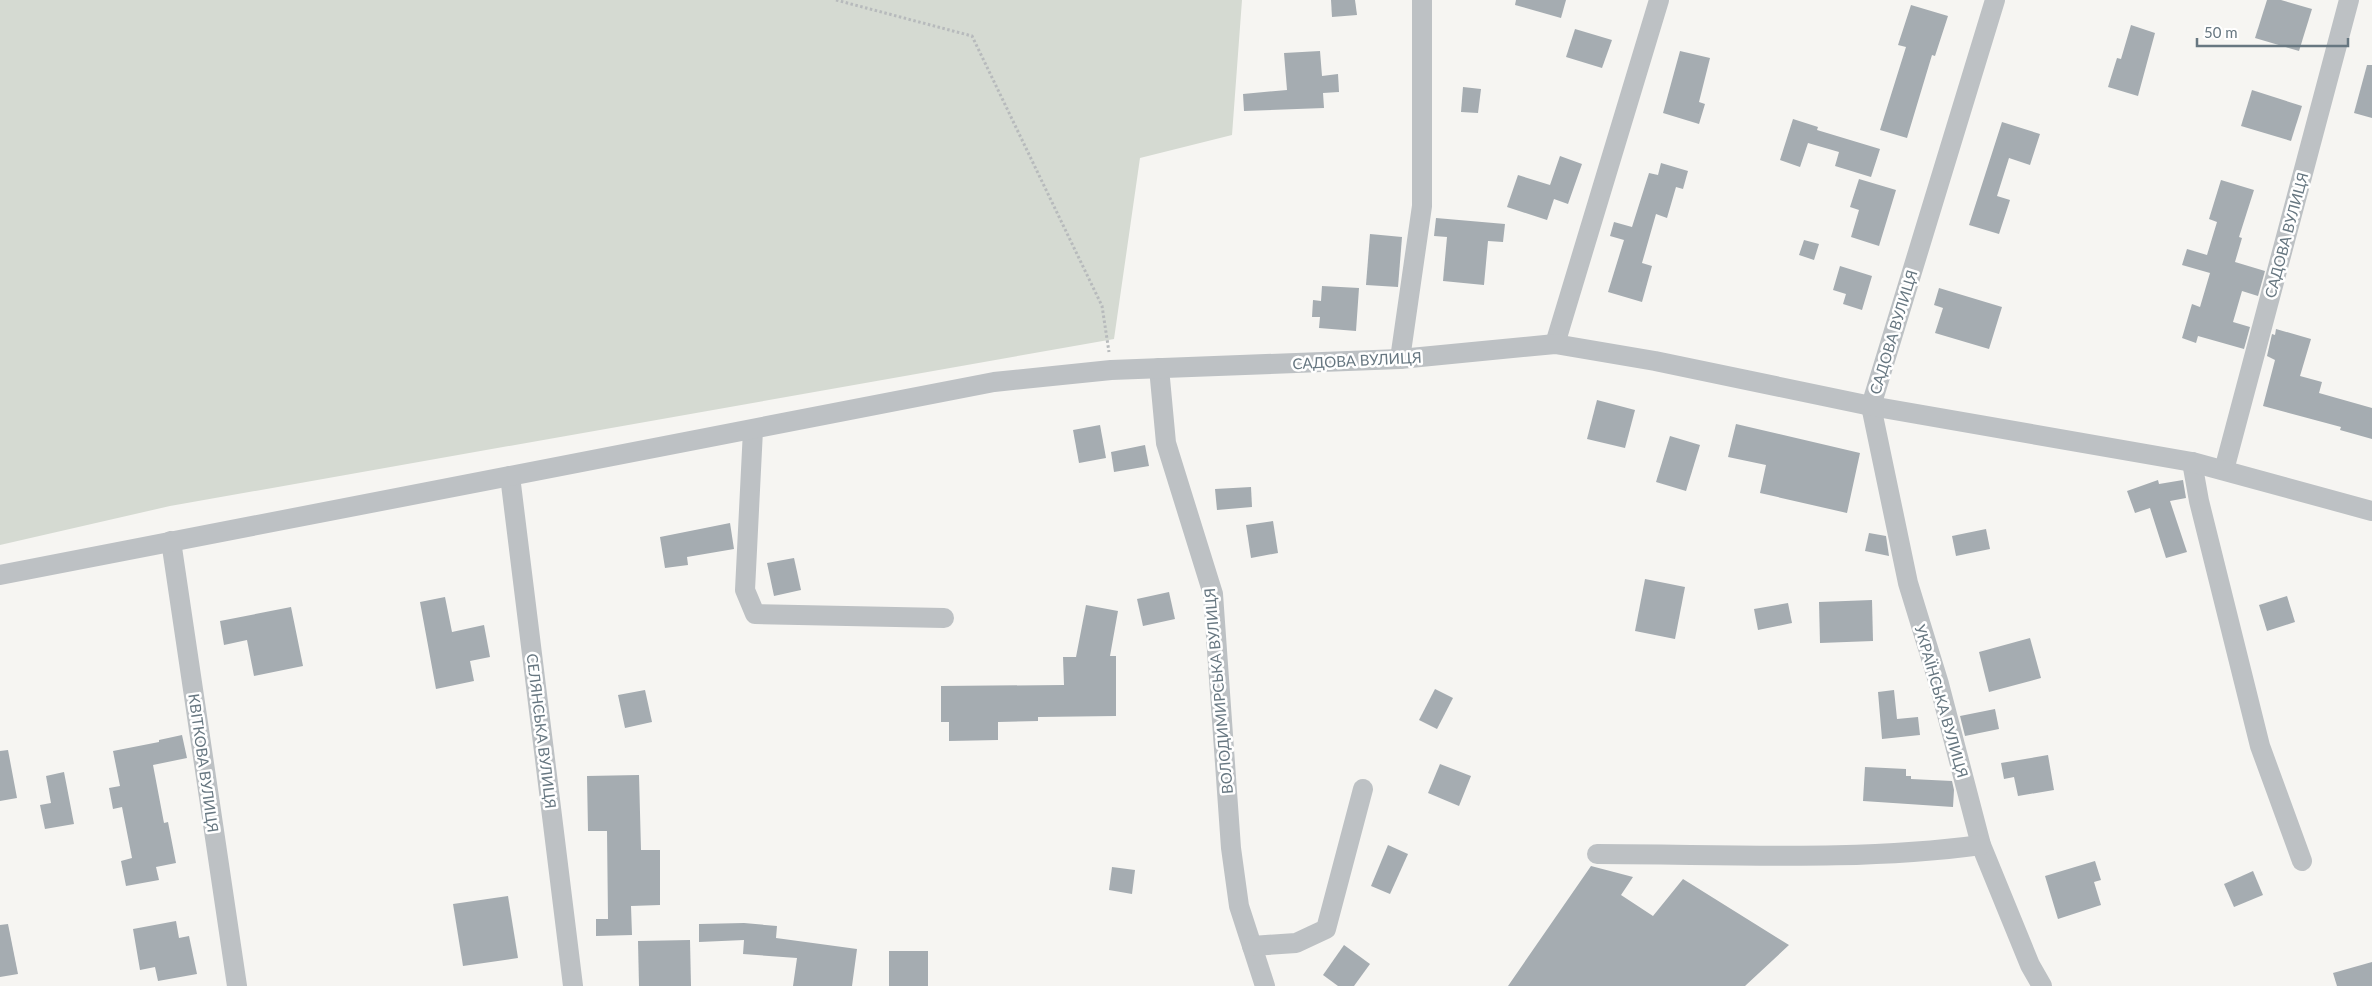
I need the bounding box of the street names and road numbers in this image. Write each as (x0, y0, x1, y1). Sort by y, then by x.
street label: САДОВА ВУЛИЦЯ (2261, 170, 2311, 300)
street label: САДОВА ВУЛИЦЯ (1865, 268, 1921, 396)
street label: САДОВА ВУЛИЦЯ (1292, 348, 1422, 372)
street label: ВОЛОДИМИРСЬКА ВУЛИЦЯ (1200, 587, 1236, 795)
street label: УКРАЇНСЬКА ВУЛИЦЯ (1911, 622, 1973, 780)
street label: СЕЛЯНСЬКА ВУЛИЦЯ (524, 652, 560, 810)
street label: КВІТКОВА ВУЛИЦЯ (185, 692, 223, 834)

